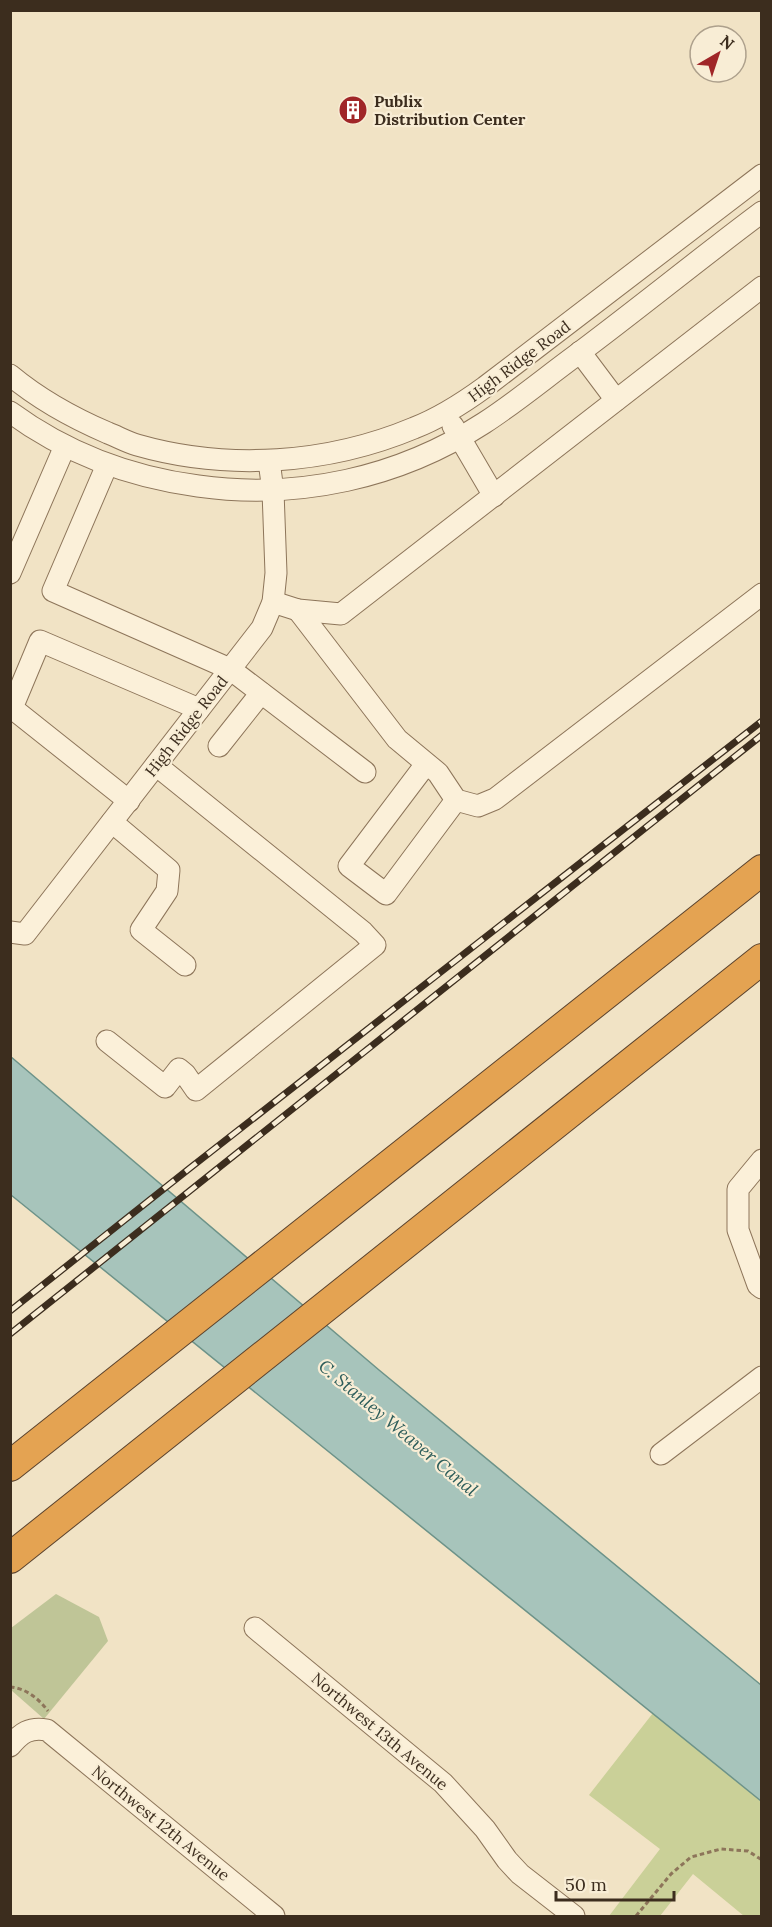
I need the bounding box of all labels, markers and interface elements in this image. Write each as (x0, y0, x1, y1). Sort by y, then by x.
north arrow (688, 24, 748, 84)
text: N (716, 31, 739, 54)
place label: Publix Distribution Center (374, 91, 526, 129)
building icon: Publix Distribution Center (337, 94, 369, 126)
street label: High Ridge Road (464, 316, 574, 406)
street label: High Ridge Road (140, 671, 232, 781)
water label: C. Stanley Weaver Canal (314, 1354, 483, 1501)
street label: Northwest 13th Avenue (308, 1668, 453, 1794)
street label: Northwest 12th Avenue (88, 1761, 234, 1885)
scale bar (556, 1864, 674, 1902)
text: 50 m (565, 1873, 607, 1896)

